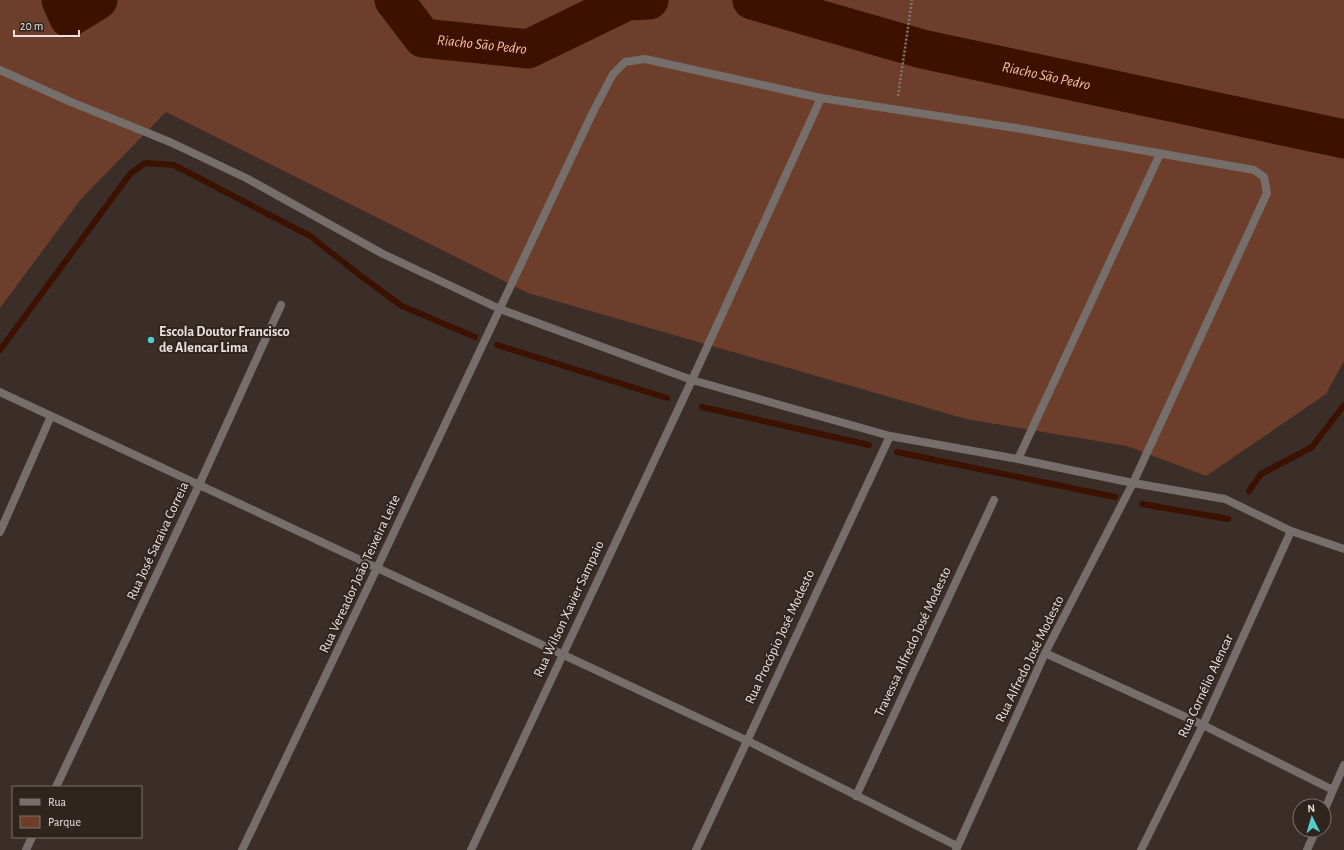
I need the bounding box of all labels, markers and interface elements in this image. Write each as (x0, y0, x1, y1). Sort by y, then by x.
scale bar (14, 12, 79, 38)
text: 20 m (20, 20, 43, 32)
water label: Riacho São Pedro (436, 32, 527, 56)
water label: Riacho São Pedro (1001, 59, 1092, 92)
place label: Escola Doutor Francisco de Alencar Lima (159, 325, 290, 355)
marker: Escola Doutor Francisco de Alencar Lima (146, 335, 156, 345)
street label: Rua José Saraiva Correia (124, 479, 192, 602)
street label: Rua Vereador João Teixeira Leite (317, 493, 403, 655)
street label: Rua Wilson Xavier Sampaio (531, 538, 607, 679)
street label: Travessa Alfredo José Modesto (872, 565, 954, 719)
street label: Rua Procópio José Modesto (743, 568, 817, 706)
street label: Rua Alfredo José Modesto (993, 593, 1067, 725)
street label: Rua Cornélio Alencar (1176, 632, 1236, 740)
legend (12, 786, 142, 838)
text: Rua (48, 796, 67, 808)
north arrow (1292, 798, 1332, 838)
text: N (1307, 803, 1315, 814)
text: Parque (48, 816, 81, 828)

